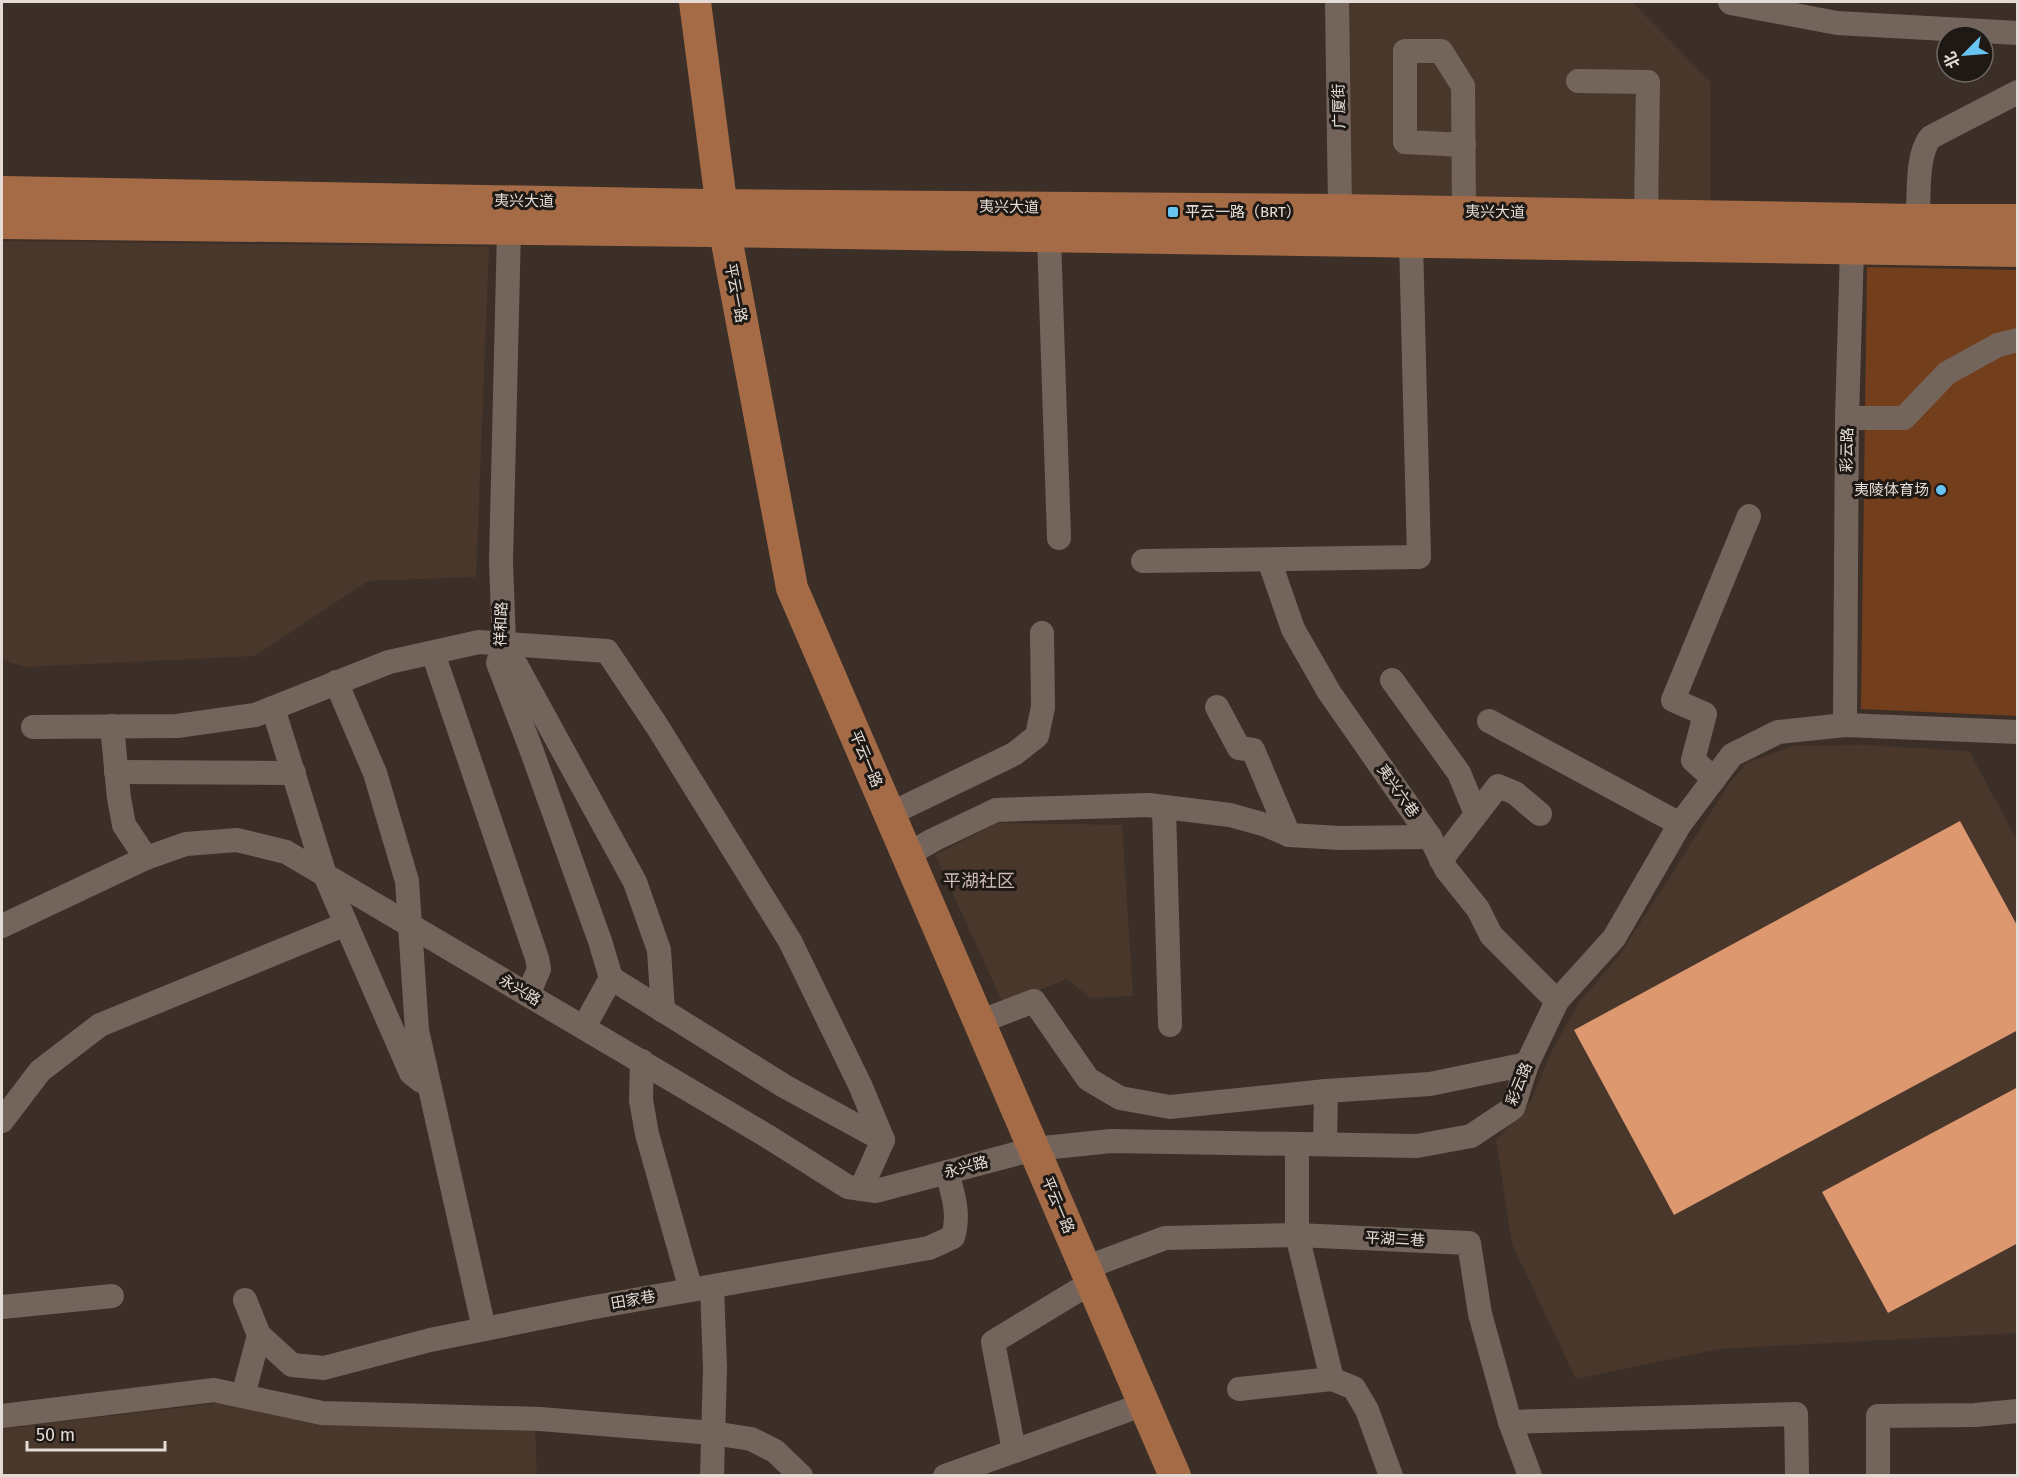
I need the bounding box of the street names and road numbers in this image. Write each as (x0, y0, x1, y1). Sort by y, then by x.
street label: 广厦街 (1330, 83, 1348, 129)
street label: 夷兴大道 (494, 191, 554, 211)
street label: 夷兴大道 (979, 197, 1039, 217)
street label: 夷兴大道 (1465, 202, 1525, 222)
street label: 平云一路 (721, 262, 751, 324)
street label: 彩云路 (1838, 427, 1856, 473)
street label: 祥和路 (491, 601, 511, 647)
street label: 平云一路 (846, 728, 886, 790)
street label: 夷兴六巷 (1373, 761, 1423, 821)
street label: 永兴路 (496, 971, 544, 1009)
street label: 彩云路 (1502, 1060, 1536, 1108)
street label: 永兴路 (942, 1152, 990, 1182)
street label: 平云一路 (1038, 1174, 1078, 1236)
street label: 平湖二巷 (1365, 1228, 1425, 1250)
street label: 田家巷 (609, 1287, 657, 1313)

